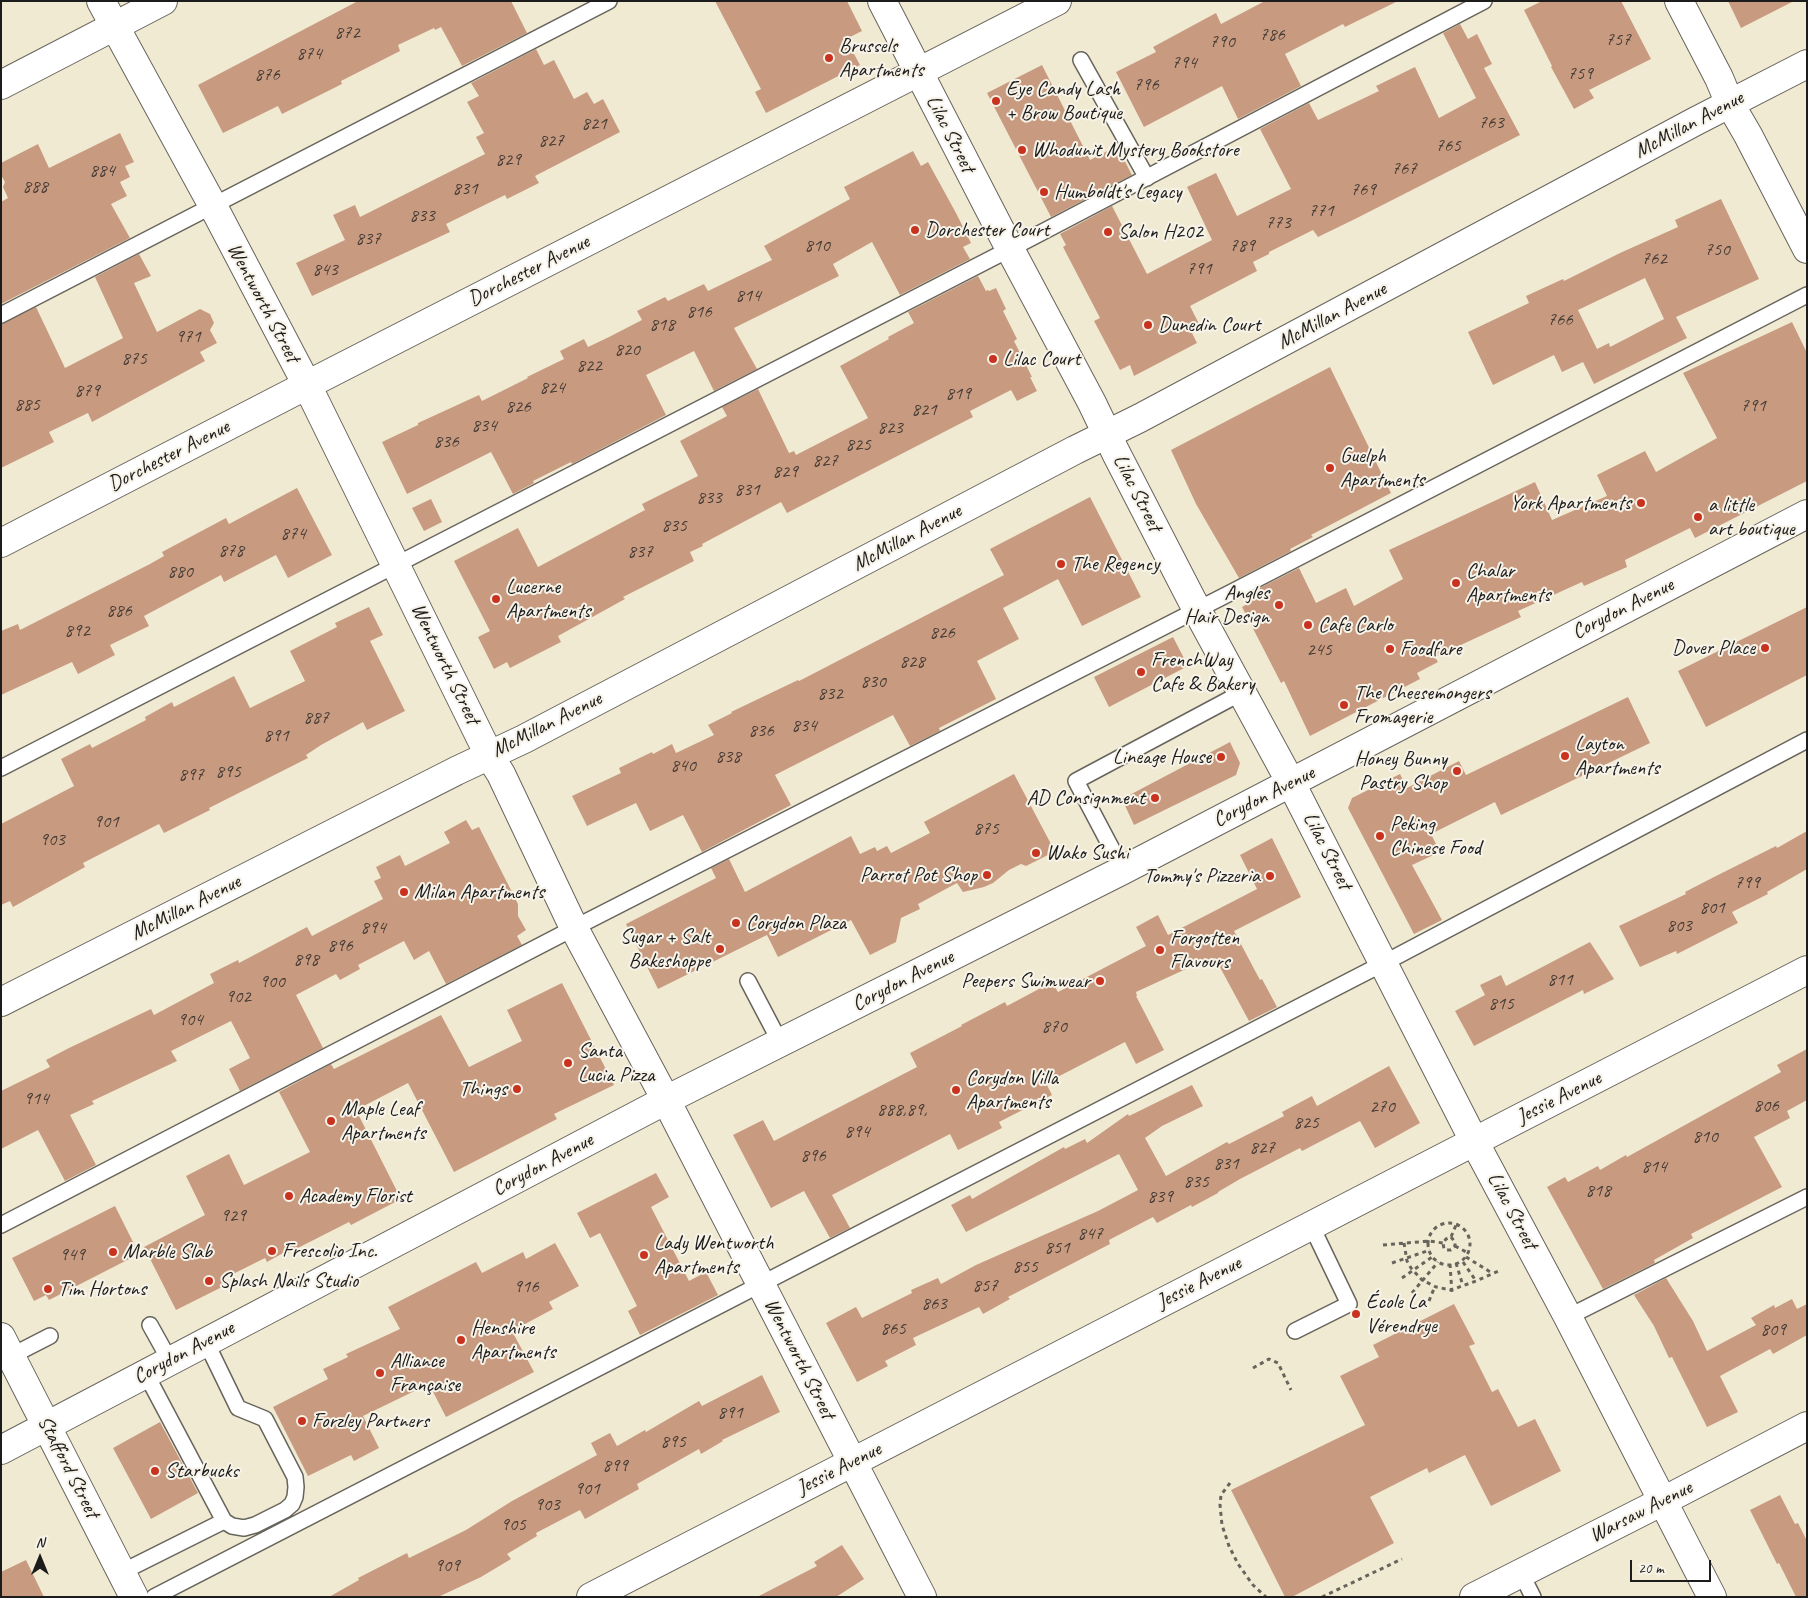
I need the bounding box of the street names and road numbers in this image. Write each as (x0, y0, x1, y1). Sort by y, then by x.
street label: McMillan Avenue (1630, 86, 1748, 164)
street label: Lilac Street (920, 91, 980, 177)
street label: Dorchester Avenue (464, 230, 594, 312)
street label: Wentworth Street (221, 239, 305, 367)
street label: McMillan Avenue (1273, 277, 1391, 355)
street label: Dorchester Avenue (104, 415, 234, 497)
street label: Lilac Street (1107, 450, 1167, 536)
street label: McMillan Avenue (848, 499, 966, 577)
street label: Corydon Avenue (1568, 573, 1678, 645)
street label: Wentworth Street (405, 599, 485, 729)
street label: McMillan Avenue (488, 687, 606, 763)
street label: Corydon Avenue (1209, 761, 1319, 833)
street label: Lilac Street (1297, 808, 1357, 894)
street label: McMillan Avenue (127, 870, 245, 946)
street label: Corydon Avenue (848, 945, 958, 1017)
street label: Jessie Avenue (1513, 1066, 1605, 1130)
street label: Corydon Avenue (488, 1128, 598, 1202)
street label: Lilac Street (1481, 1168, 1543, 1254)
street label: Jessie Avenue (1153, 1251, 1245, 1315)
street label: Wentworth Street (758, 1295, 840, 1423)
street label: Corydon Avenue (129, 1316, 239, 1390)
street label: Stafford Street (32, 1412, 104, 1522)
street label: Jessie Avenue (793, 1437, 885, 1501)
street label: Warsaw Avenue (1586, 1475, 1696, 1549)

